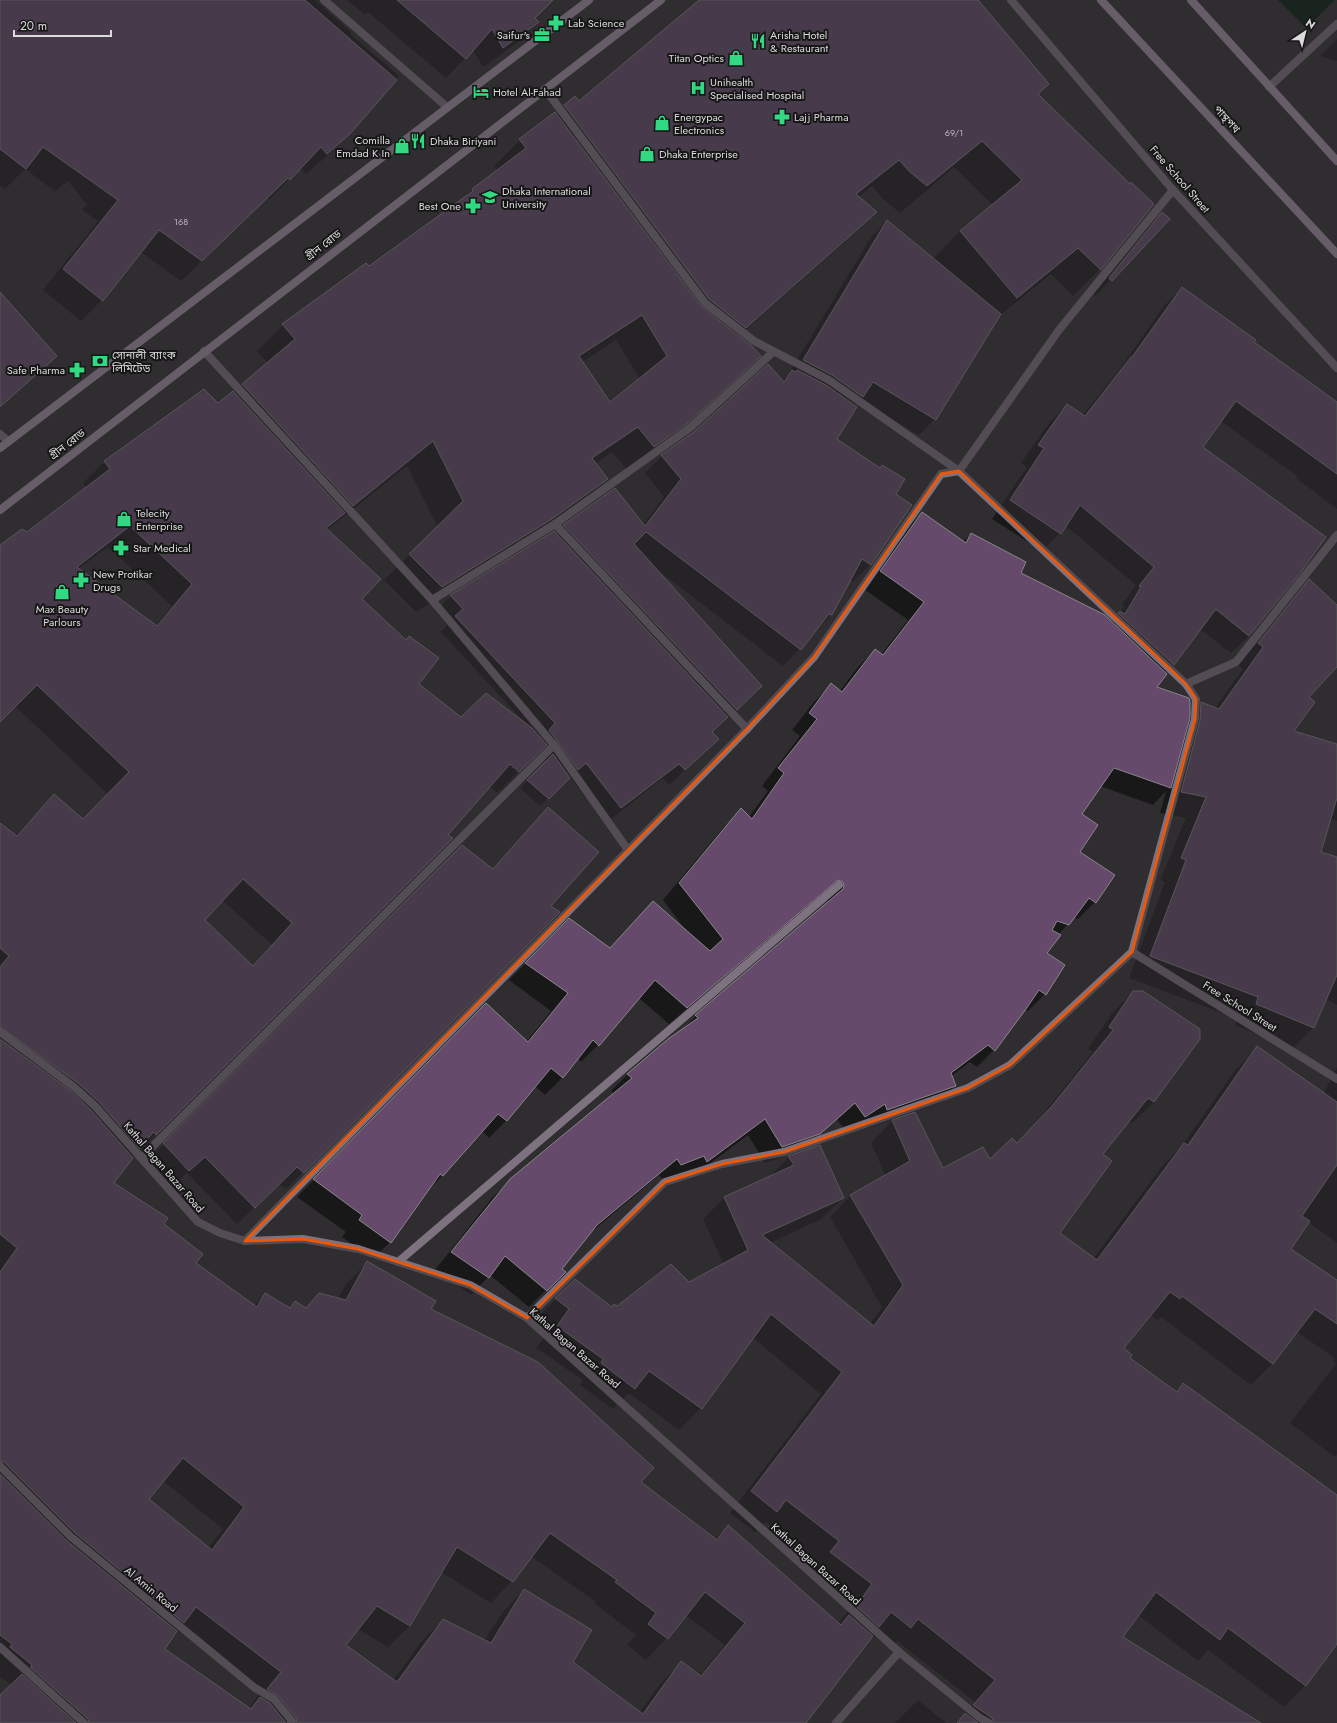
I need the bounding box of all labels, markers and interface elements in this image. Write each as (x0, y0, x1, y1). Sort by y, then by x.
scale bar (14, 12, 111, 38)
north arrow (1285, 12, 1325, 52)
pharmacy icon: Lab Science (547, 14, 565, 32)
place label: Lab Science (568, 15, 625, 31)
text: N (1303, 15, 1319, 33)
text: 20 m (20, 17, 47, 35)
office icon: Saifur's (533, 26, 551, 44)
place label: Saifur's (497, 27, 531, 43)
place label: Arisha Hotel & Restaurant (770, 27, 829, 56)
restaurant icon: Arisha Hotel & Restaurant (749, 32, 767, 50)
shop icon: Titan Optics (727, 49, 745, 67)
place label: Titan Optics (669, 50, 725, 66)
place label: Unihealth Specialised Hospital (710, 74, 804, 103)
hospital icon: Unihealth Specialised Hospital (689, 79, 707, 97)
hotel icon: Hotel Al-Fahad (472, 83, 490, 101)
place label: Hotel Al-Fahad (493, 84, 561, 100)
street label: পান্থপথ (1210, 102, 1245, 137)
pharmacy icon: Lajj Pharma (773, 108, 791, 126)
place label: Energypac Electronics (674, 109, 725, 138)
place label: Lajj Pharma (794, 109, 848, 125)
shop icon: Energypac Electronics (653, 114, 671, 132)
house number: 69/1 (945, 126, 963, 139)
place label: Comilla Emdad K In (336, 132, 390, 161)
restaurant icon: Dhaka Biriyani (409, 132, 427, 150)
place label: Dhaka Biriyani (430, 133, 497, 149)
shop icon: Comilla Emdad K In (393, 137, 411, 155)
street label: Free School Street (1146, 142, 1214, 216)
shop icon: Dhaka Enterprise (638, 145, 656, 163)
place label: Dhaka Enterprise (659, 146, 738, 162)
place label: Dhaka International University (502, 183, 591, 212)
school or university icon: Dhaka International University (481, 188, 499, 206)
pharmacy icon: Best One (464, 197, 482, 215)
place label: Best One (419, 198, 461, 214)
house number: 168 (174, 215, 188, 228)
street label: গ্রীন রোড (302, 226, 345, 264)
place label: সোনালী ব্যাংক লিমিটেড (111, 347, 176, 376)
bank icon: সোনালী ব্যাংক লিমিটেড (91, 352, 109, 370)
pharmacy icon: Safe Pharma (68, 361, 86, 379)
place label: Safe Pharma (7, 362, 65, 378)
street label: গ্রীন রোড (46, 425, 89, 463)
place label: Telecity Enterprise (136, 505, 183, 534)
shop icon: Telecity Enterprise (115, 510, 133, 528)
pharmacy icon: Star Medical (112, 539, 130, 557)
place label: Star Medical (133, 540, 191, 556)
place label: New Protikar Drugs (93, 566, 153, 595)
pharmacy icon: New Protikar Drugs (72, 571, 90, 589)
shop icon: Max Beauty Parlours (53, 583, 71, 601)
place label: Max Beauty Parlours (36, 601, 88, 630)
street label: Free School Street (1200, 977, 1280, 1035)
street label: Kathal Bagan Bazar Road (120, 1118, 208, 1216)
street label: Kathal Bagan Bazar Road (526, 1304, 624, 1392)
street label: Kathal Bagan Bazar Road (768, 1519, 864, 1609)
street label: Al Amin Road (121, 1562, 181, 1616)

